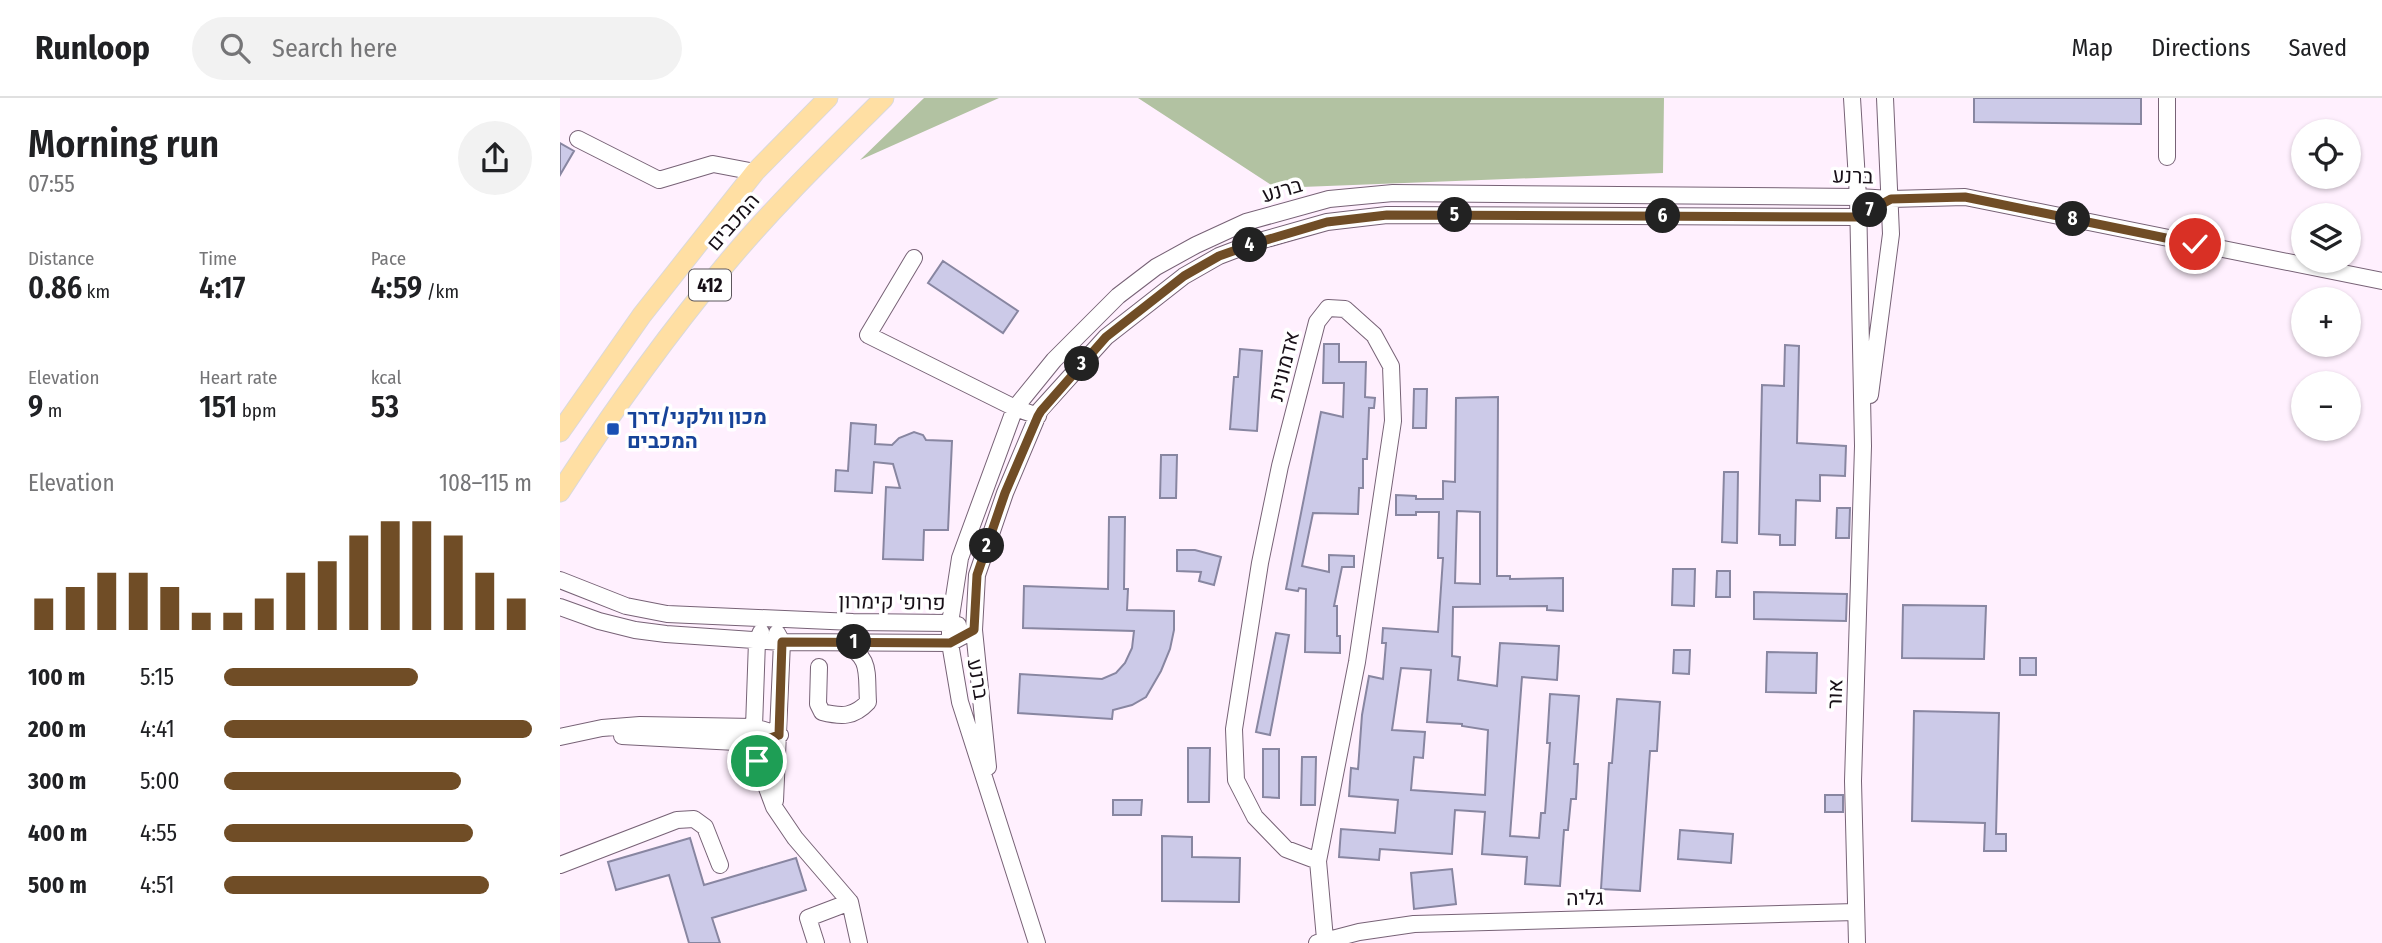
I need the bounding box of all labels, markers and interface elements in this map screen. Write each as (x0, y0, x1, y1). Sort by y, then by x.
search box (192, 17, 682, 80)
text: Runloop (35, 28, 150, 68)
icon: search (216, 29, 254, 67)
text: Search here (272, 33, 397, 64)
text: Map (2072, 34, 2113, 62)
text: Directions (2151, 34, 2250, 62)
text: Saved (2288, 34, 2347, 62)
map controls (2291, 119, 2361, 441)
button: locate (2291, 119, 2361, 189)
text: Morning run (28, 121, 219, 167)
button: share (458, 121, 532, 195)
street label: ברנע (1832, 162, 1874, 190)
text: 07:55 (28, 170, 75, 198)
street label: ברנע (1259, 172, 1305, 208)
street label: המכבים (701, 188, 765, 256)
pin: 7 (1852, 192, 1888, 228)
pin: 5 (1438, 198, 1472, 232)
pin: 6 (1646, 198, 1680, 234)
text: 7 (1865, 198, 1874, 221)
pin: 8 (2056, 202, 2090, 236)
text: 5 (1450, 203, 1459, 226)
button: layers (2291, 203, 2361, 273)
text: 6 (1658, 204, 1667, 227)
text: 8 (2067, 207, 2078, 230)
pin (2165, 214, 2225, 274)
icon: check (2176, 225, 2214, 263)
pin: 4 (1232, 228, 1268, 262)
text: 4 (1245, 233, 1254, 256)
text: Distance (28, 247, 95, 270)
text: Time (199, 247, 237, 270)
text: Pace (371, 247, 406, 270)
text: 0.86 (28, 270, 82, 306)
text: 4:17 (199, 270, 245, 306)
text: 4:59 (371, 270, 422, 306)
road number: 412 (689, 270, 731, 300)
text: km (82, 280, 110, 303)
text: /km (422, 280, 459, 303)
button: + (2291, 287, 2361, 357)
street label: אדמונית (1263, 328, 1305, 404)
pin: 3 (1064, 346, 1100, 382)
text: 3 (1077, 352, 1086, 375)
text: Elevation (28, 366, 100, 389)
text: Heart rate (199, 366, 277, 389)
text: kcal (371, 366, 401, 389)
button: − (2291, 371, 2361, 441)
text: 9 (28, 389, 43, 425)
text: 151 (199, 389, 237, 425)
text: 53 (371, 389, 399, 425)
text: m (43, 399, 62, 422)
text: bpm (237, 399, 277, 422)
place label: מכון וולקני/דרך המכבים (627, 404, 767, 454)
marker: מכון וולקני/דרך המכבים (605, 421, 621, 437)
text: Elevation (28, 469, 115, 497)
text: 108–115 m (439, 469, 532, 497)
pin: 2 (970, 528, 1004, 564)
text: 2 (982, 534, 991, 557)
street label: פרופ' קימרון (838, 588, 946, 616)
pin: 1 (836, 624, 872, 660)
text: 1 (849, 630, 858, 653)
street label: ברנע (962, 656, 994, 702)
text: 100 m (28, 663, 85, 691)
text: 5:15 (140, 663, 174, 691)
street label: אור (1821, 679, 1849, 709)
text: 200 m (28, 715, 86, 743)
text: 4:41 (140, 715, 175, 743)
pin (727, 731, 787, 791)
icon: arrive (738, 742, 776, 780)
text: 300 m (28, 767, 86, 795)
text: 5:00 (140, 767, 179, 795)
text: 400 m (28, 819, 87, 847)
text: 4:55 (140, 819, 177, 847)
text: 500 m (28, 871, 87, 899)
text: 4:51 (140, 871, 175, 899)
street label: גליה (1566, 885, 1604, 911)

